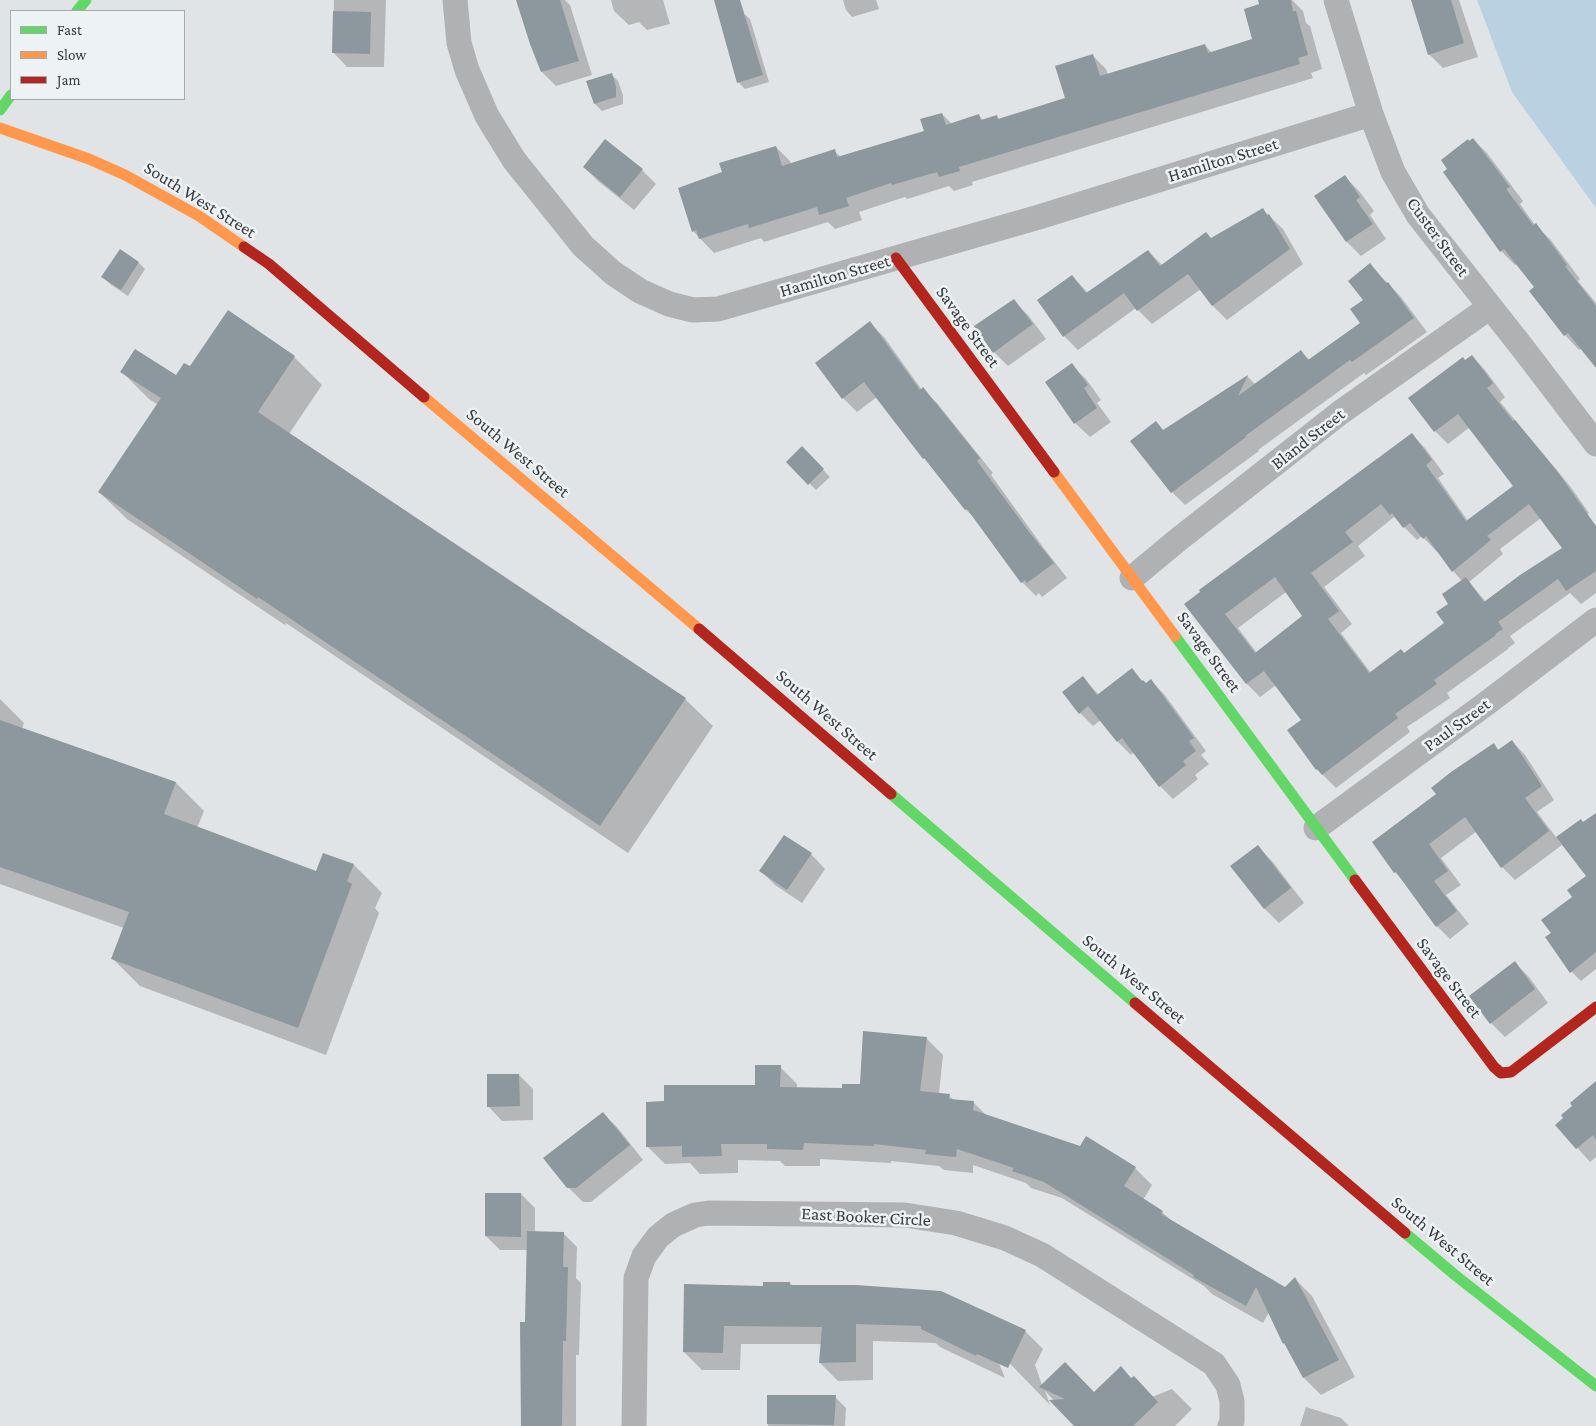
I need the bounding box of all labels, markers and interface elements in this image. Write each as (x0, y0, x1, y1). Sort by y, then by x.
legend (10, 10, 185, 100)
text: Fast (57, 22, 82, 38)
text: Slow (57, 47, 86, 63)
text: Jam (57, 72, 80, 88)
street label: Hamilton Street (1165, 133, 1281, 187)
street label: South West Street (140, 157, 260, 243)
street label: Custer Street (1402, 193, 1474, 281)
street label: Hamilton Street (777, 250, 893, 302)
street label: Savage Street (931, 282, 1005, 372)
street label: South West Street (462, 404, 574, 502)
street label: Bland Street (1267, 404, 1349, 474)
street label: Savage Street (1172, 607, 1246, 697)
street label: South West Street (772, 665, 882, 765)
street label: Paul Street (1420, 694, 1494, 756)
street label: South West Street (1078, 930, 1190, 1028)
street label: Savage Street (1412, 933, 1486, 1023)
street label: South West Street (1387, 1192, 1499, 1290)
street label: East Booker Circle (801, 1203, 931, 1231)

